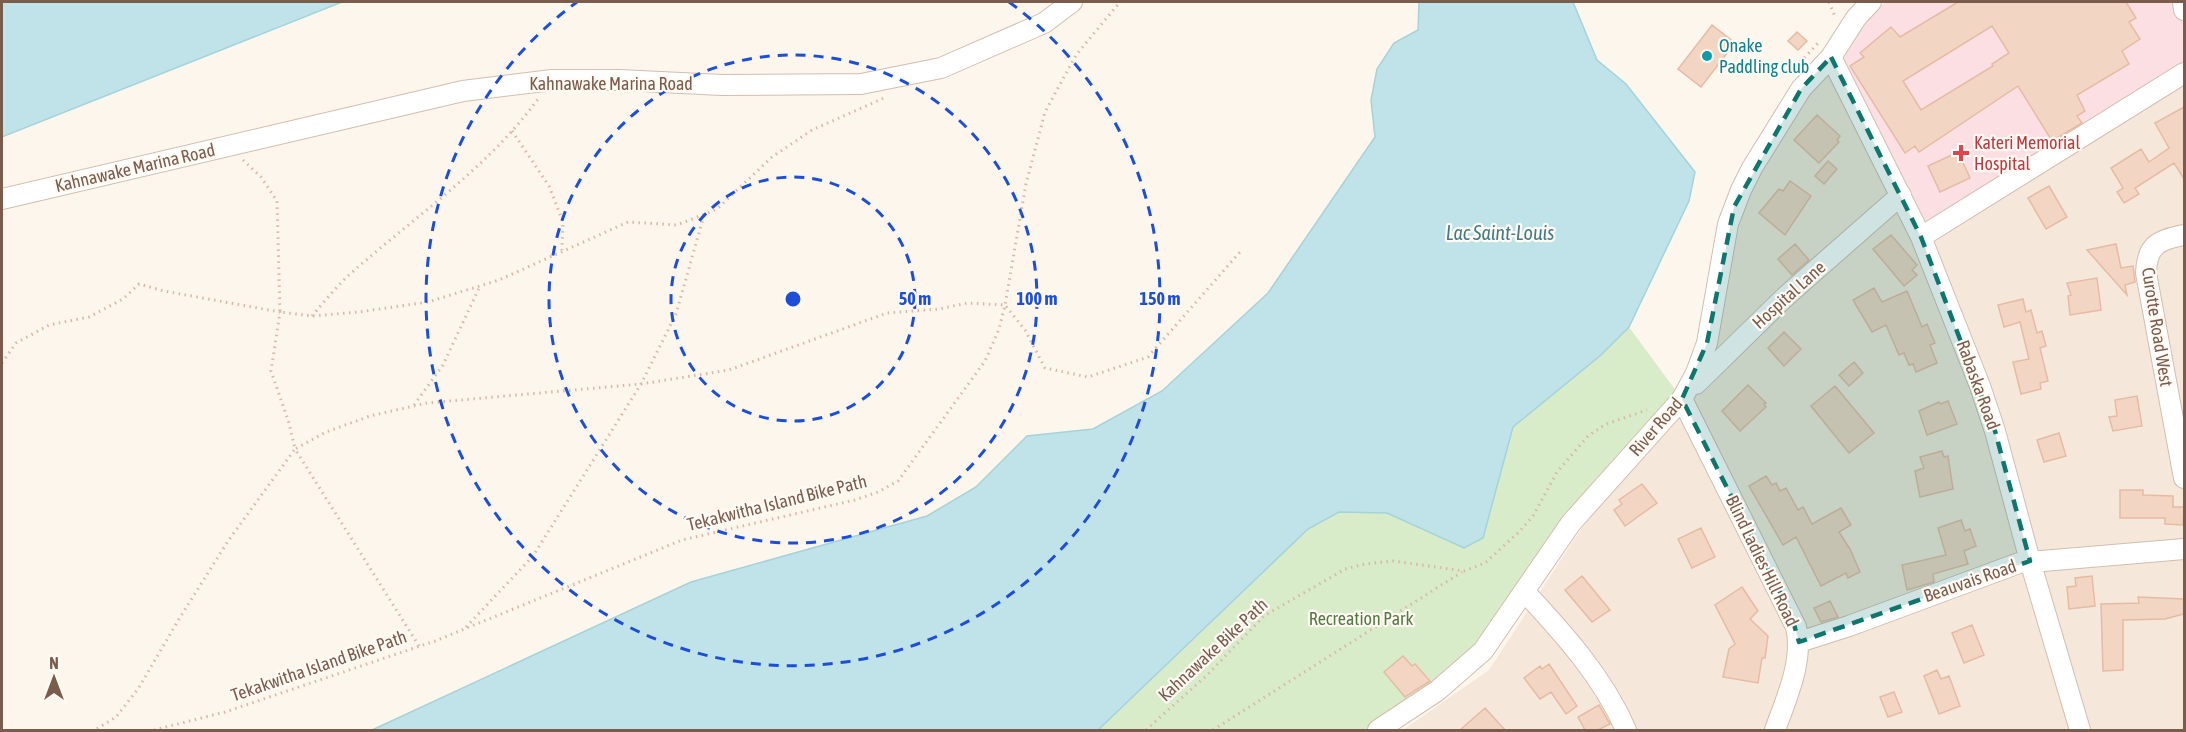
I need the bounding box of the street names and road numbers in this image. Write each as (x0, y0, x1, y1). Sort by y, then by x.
street label: Kahnawake Marina Road (529, 73, 693, 94)
street label: Kahnawake Marina Road (53, 139, 217, 196)
street label: Hospital Lane (1748, 256, 1829, 333)
street label: Curotte Road West (2138, 266, 2177, 388)
street label: Rabaska Road (1953, 337, 2004, 432)
street label: River Road (1625, 393, 1687, 460)
street label: Tekakwitha Island Bike Path (685, 470, 869, 535)
street label: Blind Ladies Hill Road (1722, 492, 1803, 630)
street label: Beauvais Road (1921, 555, 2019, 606)
street label: Kahnawake Bike Path (1154, 594, 1272, 706)
street label: Tekakwitha Island Bike Path (228, 626, 409, 705)

